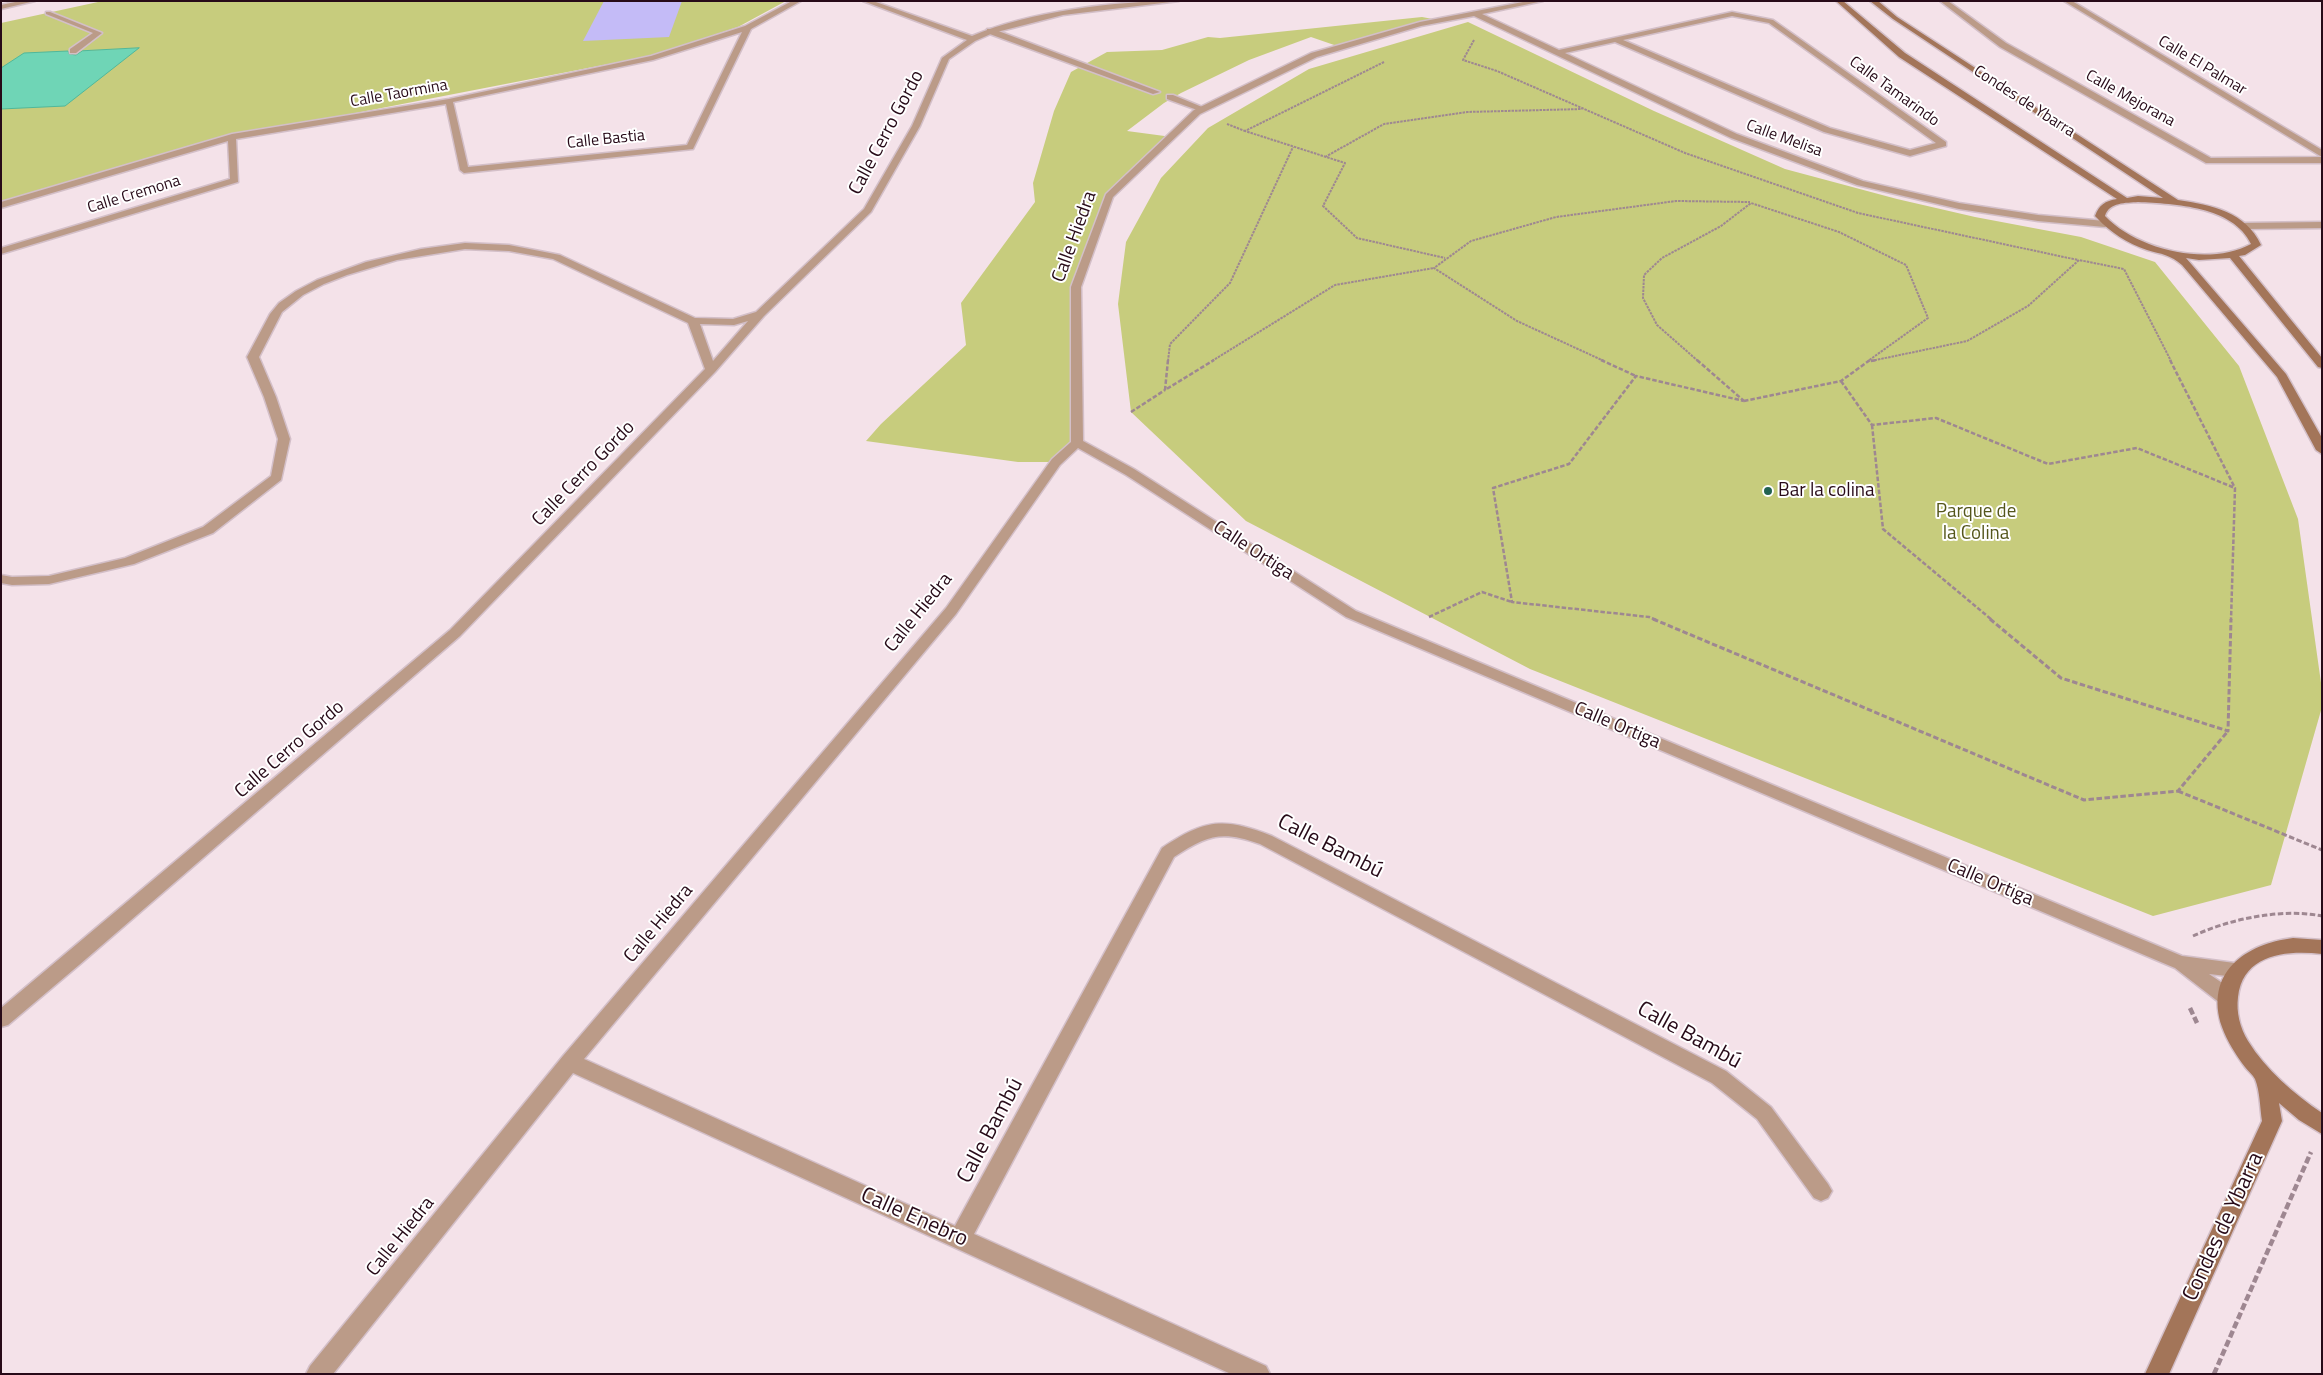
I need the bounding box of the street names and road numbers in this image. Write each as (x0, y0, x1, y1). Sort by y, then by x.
street label: Calle El Palmar (2154, 32, 2250, 100)
street label: Calle Tamarindo (1845, 53, 1943, 131)
street label: Condes de Ybarra (1970, 62, 2078, 142)
street label: Calle Cerro Gordo (845, 67, 929, 199)
street label: Calle Mejorana (2082, 67, 2178, 131)
street label: Calle Taormina (349, 76, 449, 112)
street label: Calle Melisa (1743, 116, 1825, 162)
street label: Calle Bastia (566, 126, 646, 154)
street label: Calle Cremona (85, 172, 183, 218)
street label: Calle Hiedra (1048, 188, 1102, 286)
street label: Calle Cerro Gordo (528, 417, 640, 531)
street label: Calle Ortiga (1208, 516, 1298, 586)
street label: Calle Hiedra (880, 569, 958, 657)
street label: Calle Cerro Gordo (231, 696, 349, 804)
street label: Calle Ortiga (1570, 698, 1664, 754)
street label: Calle Bambú (1273, 809, 1387, 885)
street label: Calle Ortiga (1943, 855, 2037, 911)
street label: Calle Hiedra (620, 880, 698, 968)
street label: Calle Bambú (1632, 996, 1746, 1076)
street label: Calle Bambú (952, 1074, 1030, 1188)
street label: Condes de Ybarra (2178, 1148, 2270, 1306)
street label: Calle Enebro (856, 1183, 972, 1253)
street label: Calle Hiedra (362, 1193, 440, 1281)

